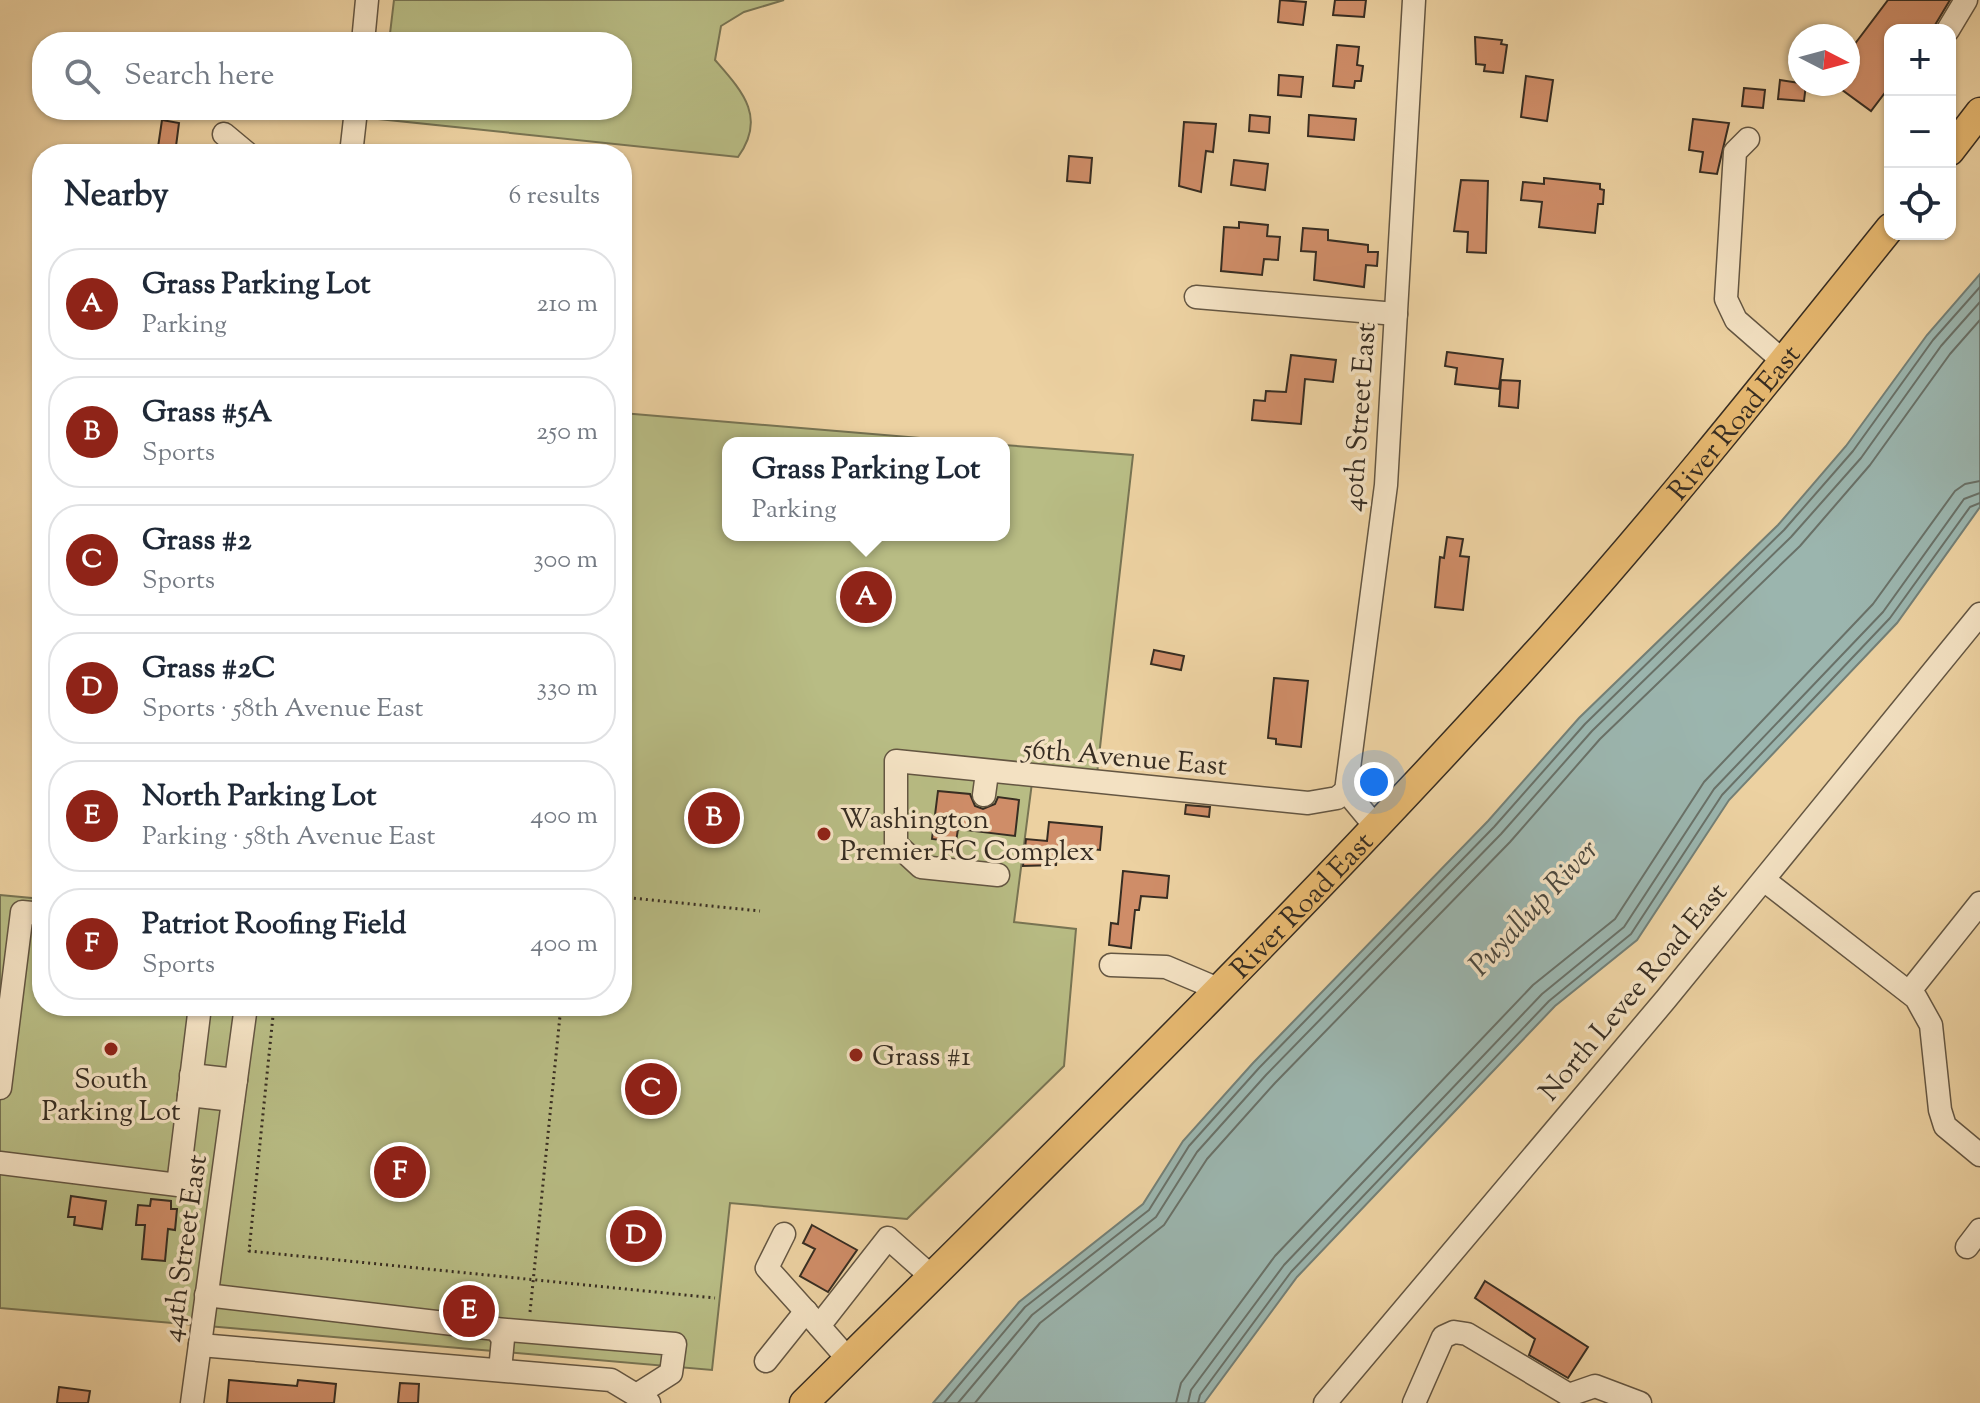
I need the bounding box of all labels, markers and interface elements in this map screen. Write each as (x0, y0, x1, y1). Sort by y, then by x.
north arrow (1788, 24, 1860, 96)
map controls (1884, 24, 1956, 240)
button: + (1884, 24, 1956, 96)
search box (32, 32, 632, 120)
icon: search (60, 54, 104, 98)
text: Search here (124, 55, 274, 98)
button: − (1884, 96, 1956, 168)
button: locate (1884, 168, 1956, 240)
text: Nearby (64, 172, 169, 221)
text: 6 results (508, 178, 600, 215)
text: Grass Parking Lot (142, 264, 371, 307)
text: A (81, 286, 103, 323)
text: 210 m (536, 286, 598, 323)
text: Parking (142, 307, 227, 344)
street label: 40th Street East (1334, 321, 1388, 513)
street label: River Road East (1660, 337, 1812, 510)
text: Grass #5A (142, 392, 272, 435)
text: B (84, 414, 100, 451)
text: 250 m (536, 414, 598, 451)
text: Sports (142, 435, 215, 472)
popup (722, 437, 1010, 541)
text: Grass Parking Lot (752, 449, 980, 492)
text: Parking (752, 492, 837, 529)
text: Grass #2 (142, 520, 252, 563)
text: C (82, 542, 102, 579)
text: 300 m (533, 542, 598, 579)
text: Sports (142, 563, 215, 600)
pin: A (840, 567, 892, 627)
text: Grass #2C (142, 648, 276, 691)
text: D (82, 670, 102, 707)
text: 330 m (536, 670, 598, 707)
text: Sports · 58th Avenue East (142, 691, 423, 728)
street label: 56th Avenue East (1019, 730, 1229, 788)
your location (1354, 762, 1394, 802)
text: North Parking Lot (142, 776, 376, 819)
pin: B (688, 788, 740, 848)
text: E (84, 798, 100, 835)
text: 400 m (531, 798, 598, 835)
place label: Washington Premier FC Complex (840, 801, 1095, 873)
text: Parking · 58th Avenue East (142, 819, 435, 856)
street label: River Road East (1223, 824, 1384, 989)
marker: Washington Premier FC Complex (815, 825, 833, 843)
water label: Puyallup River (1460, 830, 1610, 987)
street label: North Levee Road East (1531, 875, 1738, 1111)
text: Patriot Roofing Field (142, 904, 406, 947)
text: F (85, 926, 99, 963)
text: 400 m (531, 926, 598, 963)
text: Sports (142, 947, 215, 984)
place label: Grass #1 (872, 1038, 971, 1078)
marker: South Parking Lot (102, 1040, 120, 1058)
marker: Grass #1 (847, 1046, 865, 1064)
pin: C (625, 1059, 677, 1119)
place label: South Parking Lot (41, 1061, 181, 1133)
pin: F (374, 1142, 426, 1202)
street label: 44th Street East (153, 1152, 219, 1345)
pin: D (610, 1206, 662, 1266)
pin: E (443, 1281, 495, 1341)

